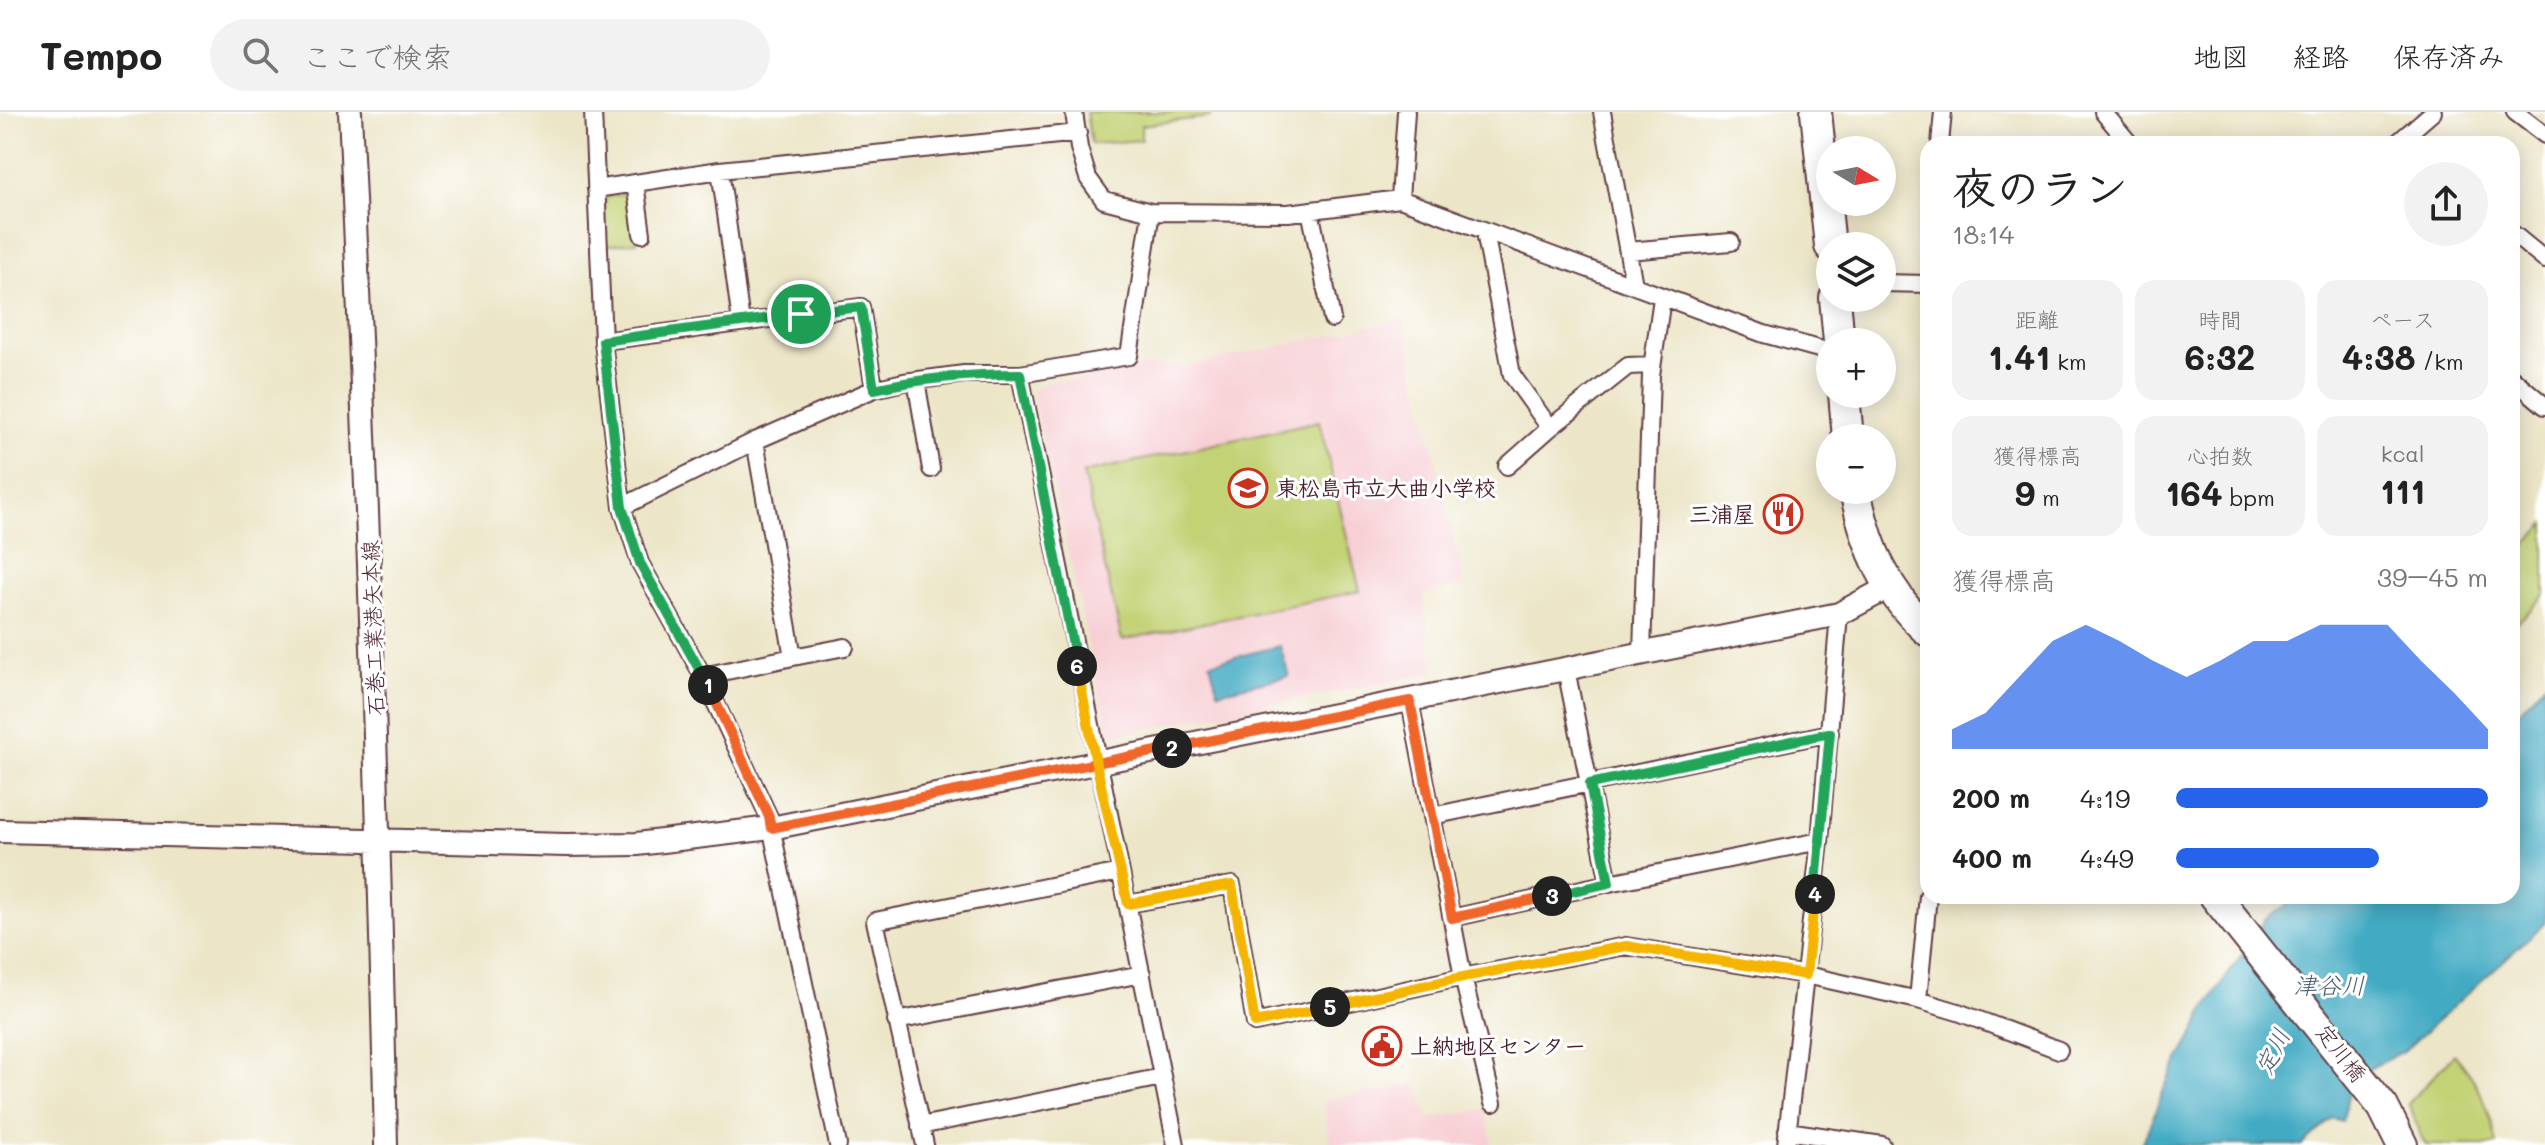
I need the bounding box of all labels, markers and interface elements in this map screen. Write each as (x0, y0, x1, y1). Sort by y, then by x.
search box (210, 19, 770, 91)
text: Tempo (40, 30, 162, 80)
icon: search (238, 33, 282, 77)
text: ここで検索 (302, 36, 452, 76)
text: 地図 (2193, 38, 2249, 74)
text: 経路 (2293, 38, 2349, 74)
text: 保存済み (2393, 38, 2505, 74)
north arrow (1816, 136, 1896, 216)
map controls (1816, 136, 1896, 504)
text: 夜のラン (1952, 158, 2128, 215)
button: share (2404, 162, 2488, 246)
text: 18:14 (1952, 217, 2014, 251)
button: layers (1816, 232, 1896, 312)
pin (767, 280, 835, 348)
icon: arrive (779, 292, 823, 336)
text: 距離 (2015, 305, 2059, 334)
text: 時間 (2198, 305, 2242, 334)
text: ペース (2370, 305, 2435, 334)
button: + (1816, 328, 1896, 408)
text: 1.41 (1988, 334, 2050, 379)
text: 6:32 (2185, 334, 2255, 379)
text: 4:38 (2342, 334, 2416, 379)
text: km (2050, 347, 2087, 376)
text: /km (2416, 347, 2463, 376)
button: − (1816, 424, 1896, 504)
text: kcal (2381, 439, 2425, 468)
text: 獲得標高 (1993, 441, 2081, 470)
text: 心拍数 (2187, 441, 2253, 470)
school or university icon: 東松島市立大曲小学校 (1227, 467, 1269, 509)
text: 111 (2380, 468, 2425, 513)
text: 9 (2015, 470, 2035, 515)
text: 164 (2165, 470, 2223, 515)
place label: 東松島市立大曲小学校 (1276, 473, 1496, 502)
text: m (2035, 483, 2060, 512)
text: bpm (2223, 483, 2275, 512)
restaurant icon: 三浦屋 (1762, 493, 1804, 535)
place label: 三浦屋 (1689, 499, 1755, 528)
street label: 石巻工業港矢本線 (355, 540, 390, 716)
text: 39–45 m (2377, 560, 2488, 594)
text: 獲得標高 (1952, 563, 2056, 597)
pin: 6 (1057, 646, 1097, 686)
text: 6 (1070, 651, 1084, 680)
pin: 1 (688, 665, 728, 705)
text: 1 (703, 670, 713, 699)
pin: 2 (1152, 728, 1192, 768)
text: 2 (1166, 733, 1178, 762)
text: 200 m (1952, 781, 2030, 815)
text: 4:19 (2080, 781, 2130, 815)
text: 400 m (1952, 841, 2032, 875)
text: 4:49 (2080, 841, 2134, 875)
pin: 4 (1795, 874, 1835, 914)
pin: 3 (1532, 876, 1572, 916)
text: 4 (1808, 879, 1822, 908)
text: 3 (1545, 881, 1559, 910)
water label: 津谷川 (2293, 969, 2365, 1000)
pin: 5 (1310, 987, 1350, 1027)
text: 5 (1324, 992, 1336, 1021)
street label: 定川橋 (2310, 1018, 2373, 1088)
water label: 定川 (2247, 1023, 2296, 1080)
public building icon: 上納地区センター (1361, 1025, 1403, 1067)
place label: 上納地区センター (1410, 1031, 1586, 1060)

